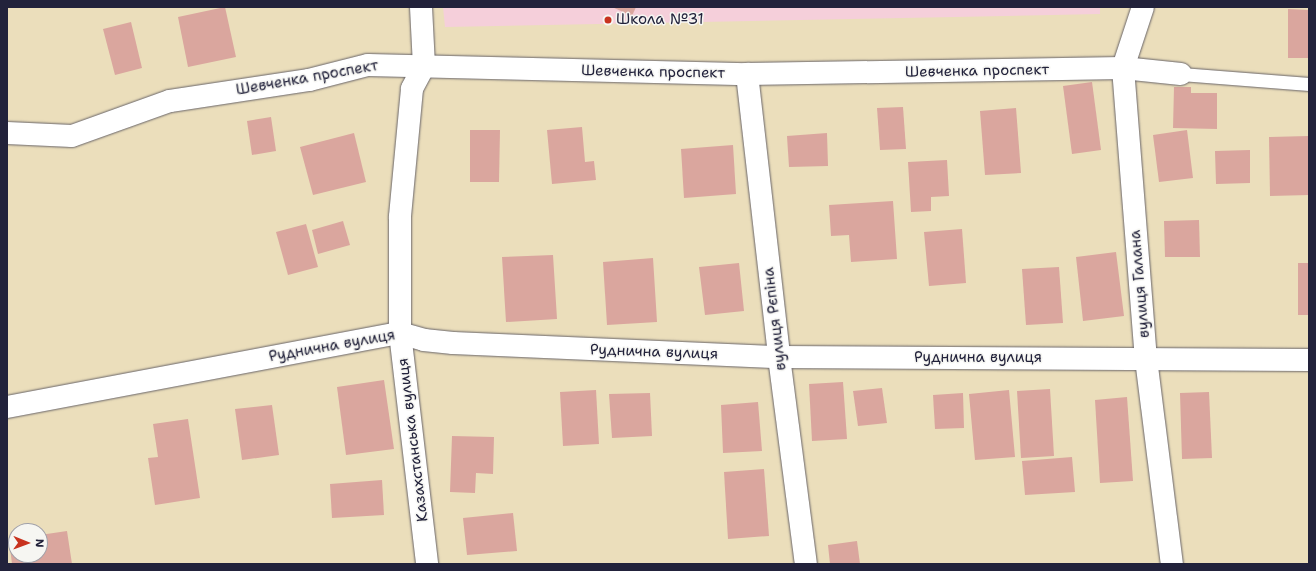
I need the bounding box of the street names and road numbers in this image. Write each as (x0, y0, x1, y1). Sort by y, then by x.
street label: Шевченка проспект (235, 57, 379, 99)
street label: Шевченка проспект (905, 61, 1049, 81)
street label: Шевченка проспект (581, 62, 725, 82)
street label: вулиця Галана (1126, 229, 1154, 339)
street label: вулиця Рєпіна (760, 266, 790, 372)
street label: Руднична вулиця (267, 326, 397, 366)
street label: Руднична вулиця (590, 341, 718, 363)
street label: Руднична вулиця (914, 349, 1042, 367)
street label: Казахстанська вулиця (394, 357, 432, 523)

